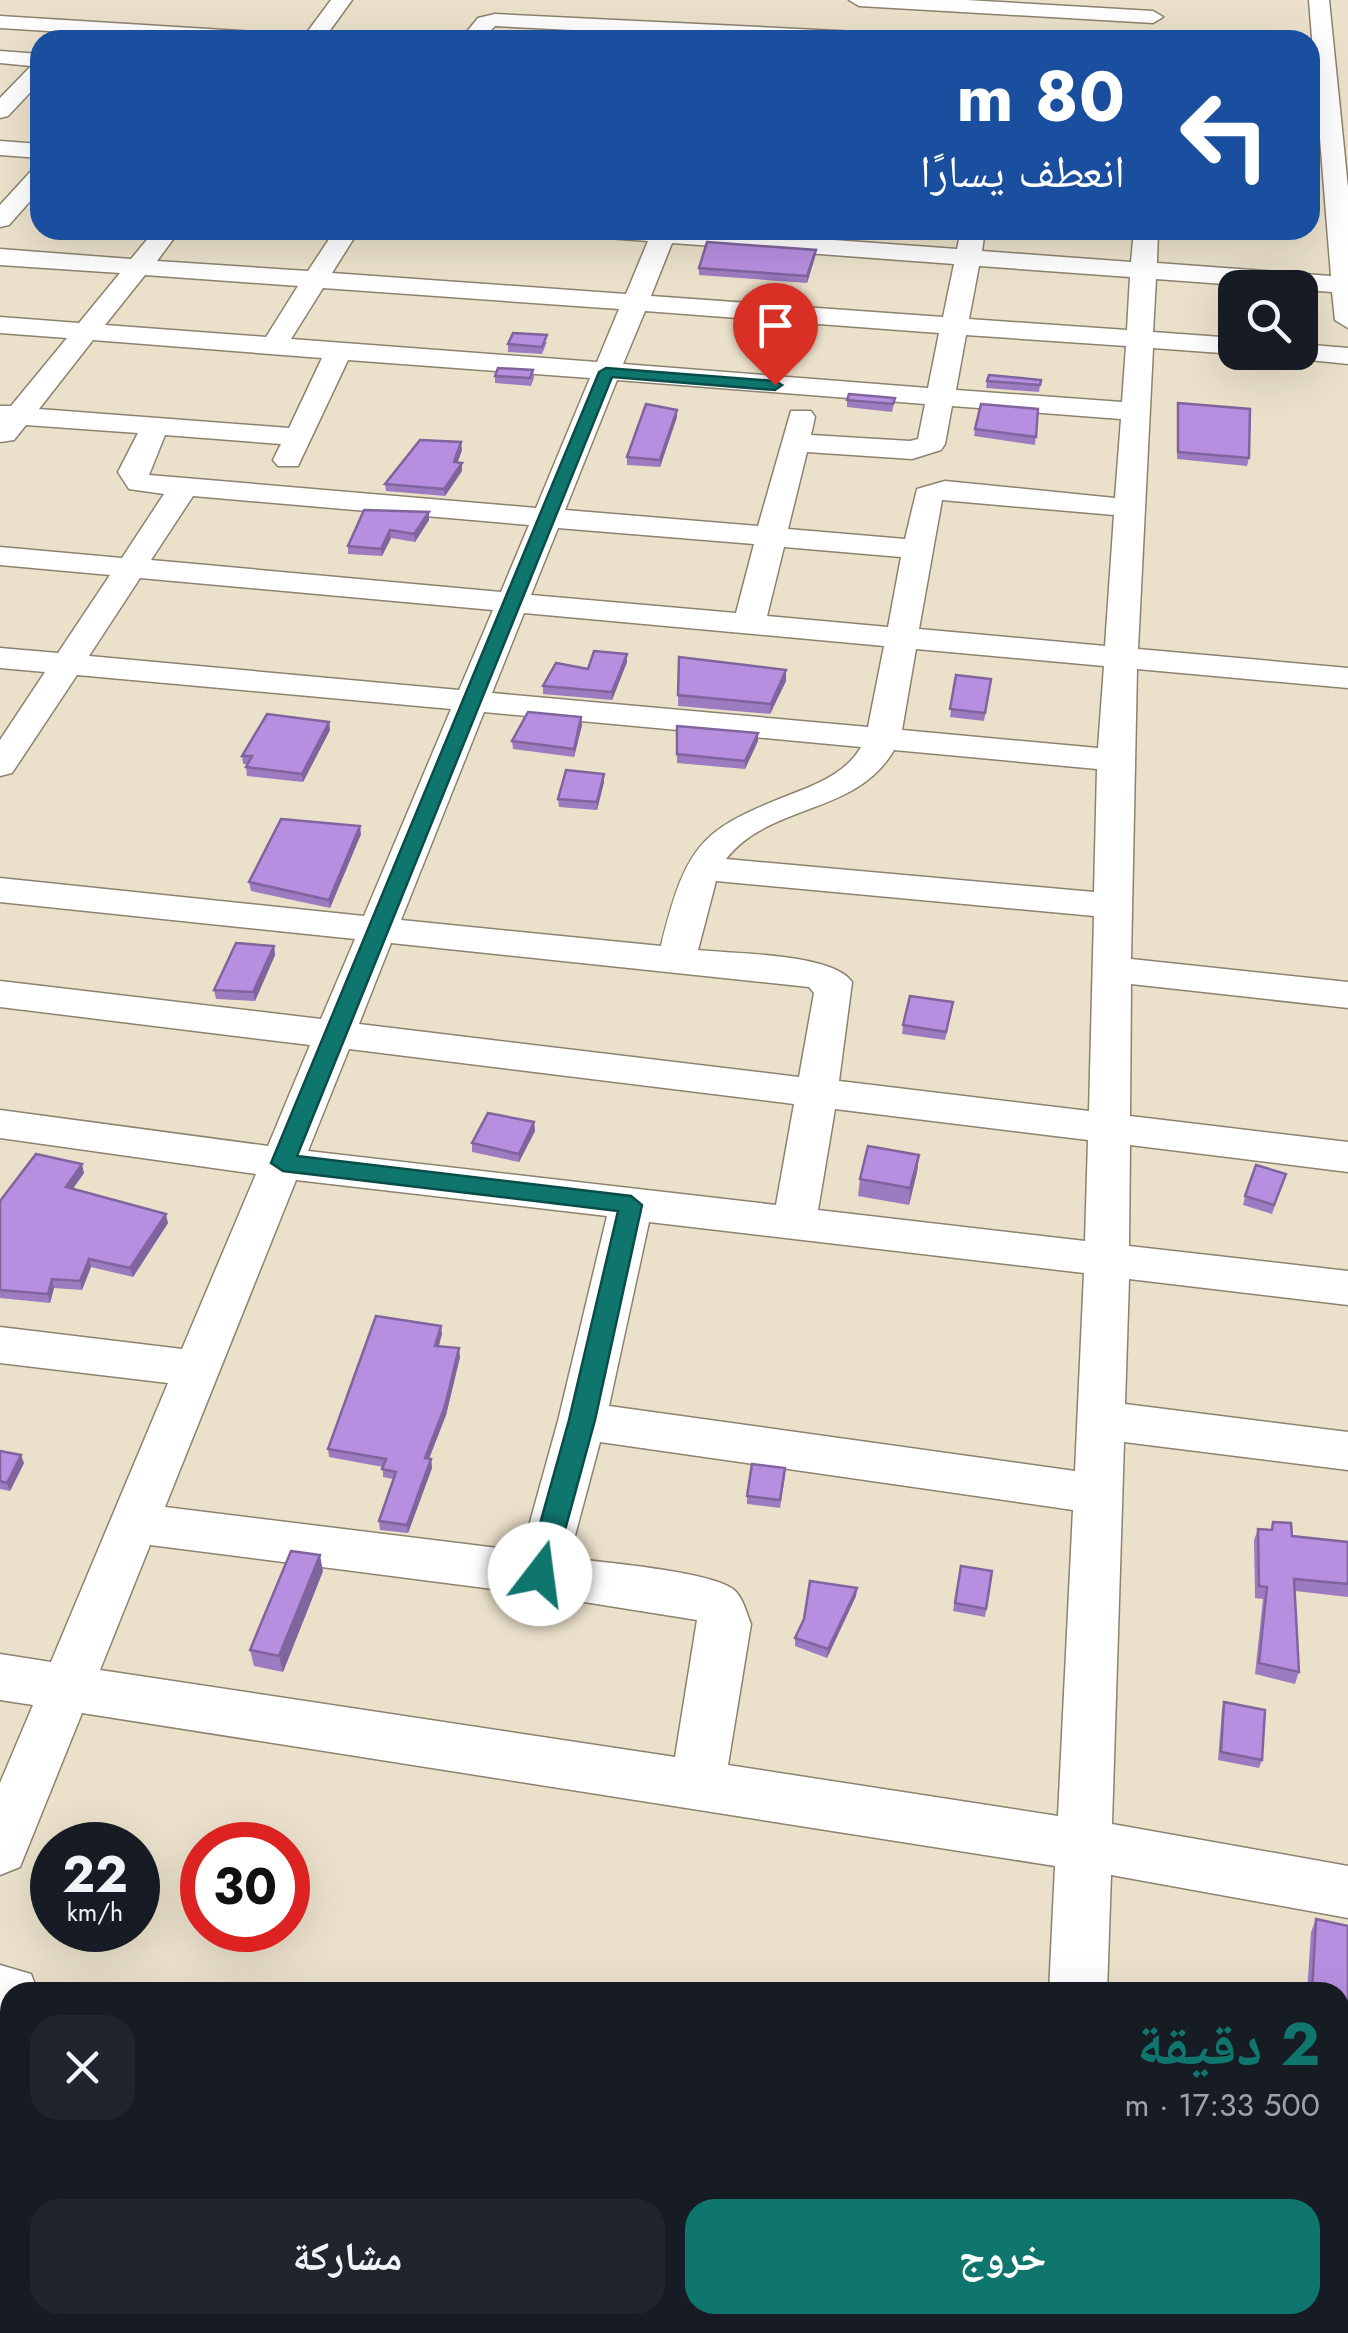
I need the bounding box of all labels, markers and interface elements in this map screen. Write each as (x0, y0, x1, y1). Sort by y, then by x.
text: 80 m (956, 46, 1125, 147)
icon: left (1160, 70, 1290, 200)
text: انعطف يسارًا (920, 139, 1125, 204)
map controls (1218, 270, 1318, 370)
button: search (1218, 270, 1318, 370)
pin (733, 283, 818, 386)
icon: arrive (748, 298, 803, 353)
position arrow (488, 1522, 592, 1626)
speed limit sign: 30 (180, 1822, 310, 1952)
text: 22 (62, 1838, 128, 1911)
text: km/h (67, 1894, 123, 1930)
text: 2 دقيقة (1137, 2001, 1320, 2088)
button: close (30, 2015, 135, 2120)
text: 500 m · 17:33 (1124, 2082, 1320, 2128)
button: مشاركة (30, 2199, 665, 2314)
button: خروج (685, 2199, 1320, 2314)

